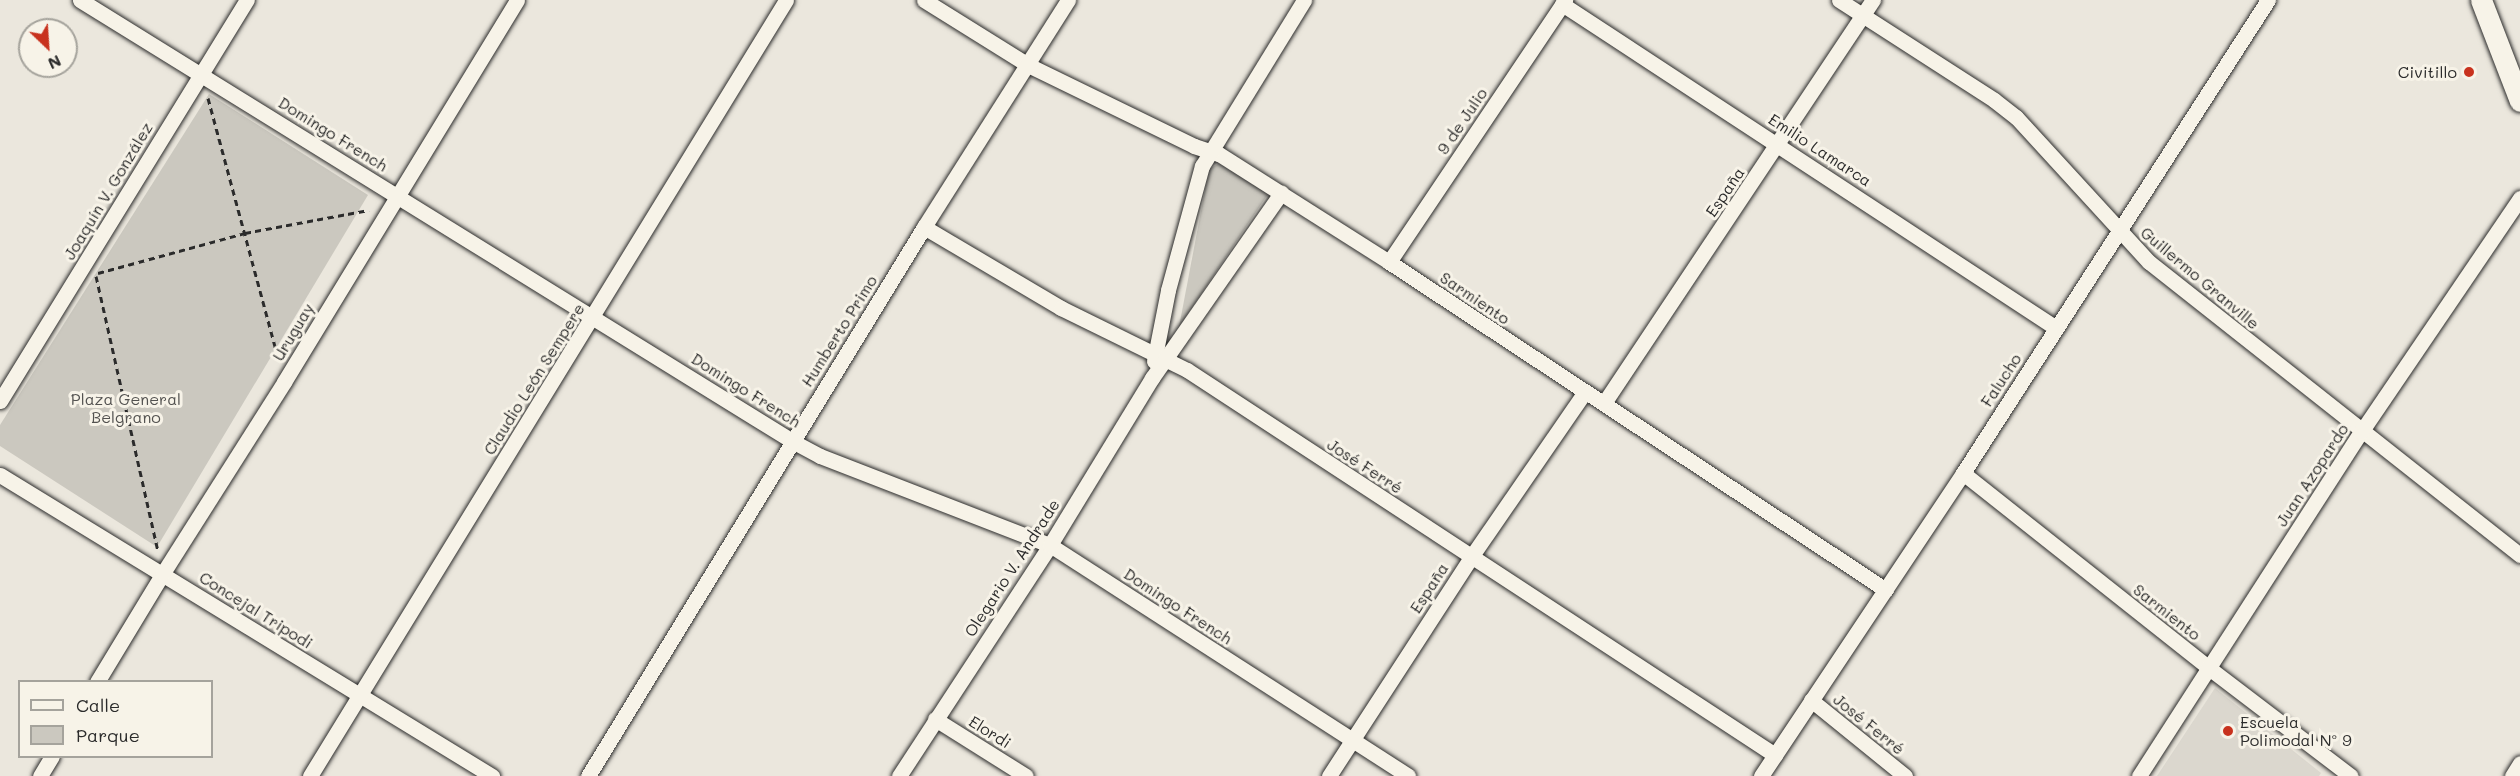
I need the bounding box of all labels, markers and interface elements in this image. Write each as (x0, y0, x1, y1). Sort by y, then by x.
north arrow (18, 18, 78, 78)
text: N (45, 51, 65, 75)
place label: Civitillo (2398, 62, 2457, 82)
marker: Civitillo (2462, 65, 2476, 79)
street label: 9 de Julio (1433, 84, 1491, 158)
street label: Domingo French (275, 93, 391, 175)
street label: Emilio Lamarca (1765, 110, 1875, 190)
street label: Joaquín V. González (59, 119, 157, 263)
street label: España (1701, 164, 1749, 220)
street label: Guillermo Granville (2137, 223, 2263, 333)
street label: Sarmiento (1436, 268, 1514, 328)
street label: Humberto Primo (797, 272, 881, 390)
street label: Uruguay (268, 300, 318, 364)
street label: Claudio León Sempere (479, 300, 589, 458)
street label: Domingo French (688, 349, 804, 431)
street label: Falucho (1977, 350, 2025, 410)
park label: Plaza General Belgrano (71, 389, 181, 427)
street label: Juan Azopardo (2272, 420, 2352, 530)
street label: José Ferré (1324, 435, 1406, 497)
street label: Olegario V. Andrade (960, 496, 1064, 640)
street label: España (1406, 559, 1452, 617)
street label: Domingo French (1120, 564, 1236, 648)
street label: Concejal Tripodi (196, 567, 316, 653)
street label: Sarmiento (2130, 580, 2204, 644)
legend (18, 680, 213, 758)
street label: José Ferré (1830, 690, 1908, 758)
text: Calle (76, 693, 120, 717)
street label: Elordi (966, 712, 1014, 752)
place label: Escuela Polimodal Nº 9 (2240, 712, 2352, 750)
text: Parque (76, 723, 140, 747)
marker: Escuela Polimodal Nº 9 (2221, 724, 2235, 738)

